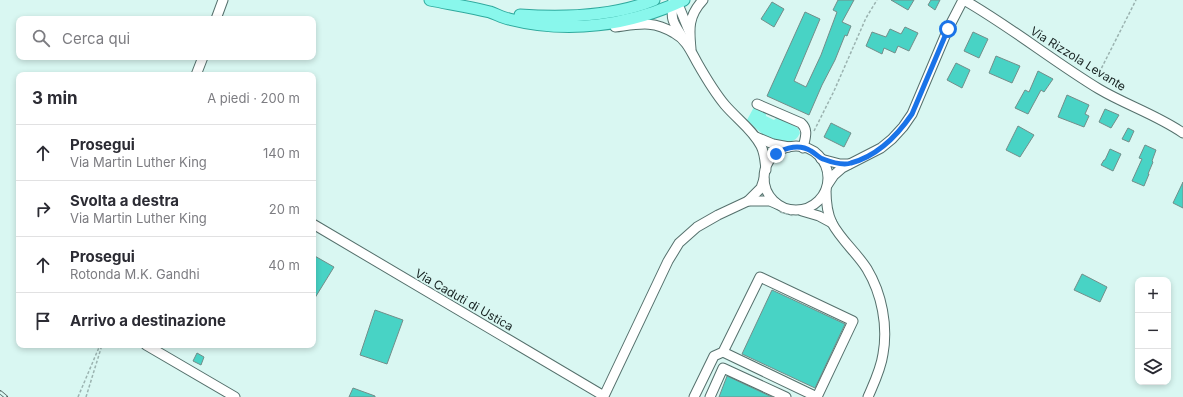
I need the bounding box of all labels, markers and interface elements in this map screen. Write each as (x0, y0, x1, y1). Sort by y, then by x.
search box (16, 16, 316, 60)
route start (939, 20, 957, 38)
street label: Via Rizzola Levante (1028, 23, 1129, 94)
icon: search (30, 27, 52, 49)
text: Cerca qui (62, 29, 130, 48)
text: 3 min (32, 88, 78, 108)
text: A piedi · 200 m (207, 90, 300, 106)
text: Prosegui (70, 135, 135, 154)
icon: ahead (32, 142, 54, 164)
text: 140 m (263, 145, 300, 161)
route end (767, 145, 785, 163)
text: Via Martin Luther King (70, 154, 207, 170)
text: Svolta a destra (70, 191, 179, 210)
icon: right (32, 198, 54, 220)
text: 20 m (269, 201, 300, 217)
text: Via Martin Luther King (70, 210, 207, 226)
text: Prosegui (70, 247, 135, 266)
icon: ahead (32, 254, 54, 276)
text: 40 m (268, 257, 300, 273)
street label: Via Caduti di Ustica (412, 265, 516, 334)
text: Rotonda M.K. Gandhi (70, 266, 200, 282)
map controls (1135, 277, 1171, 385)
button: + (1135, 277, 1171, 313)
icon: arrive (32, 310, 54, 332)
text: Arrivo a destinazione (70, 311, 226, 330)
button: − (1135, 313, 1171, 349)
button: layers (1135, 349, 1171, 385)

